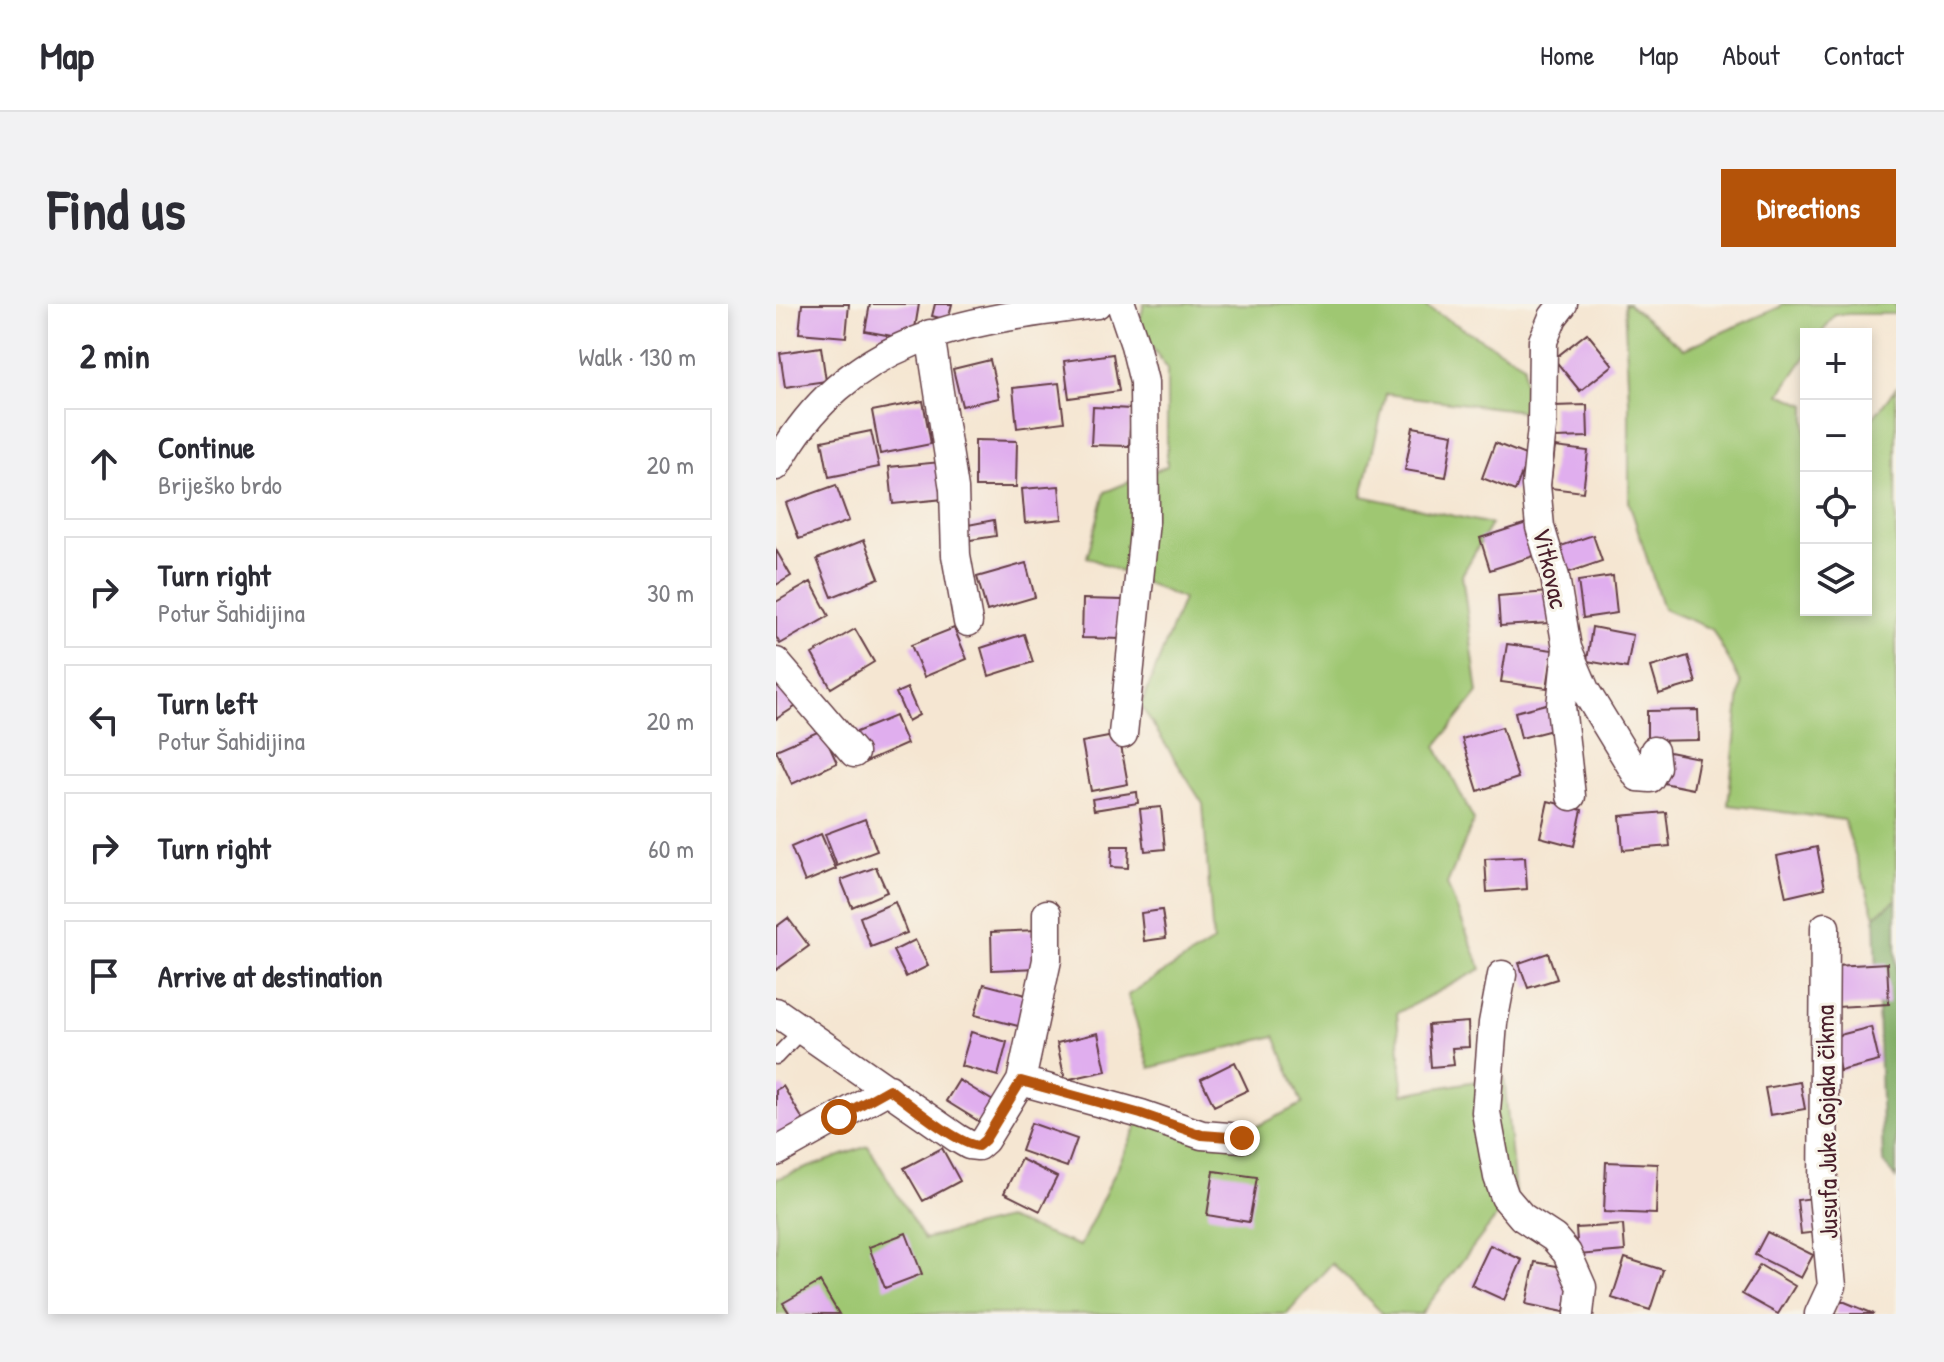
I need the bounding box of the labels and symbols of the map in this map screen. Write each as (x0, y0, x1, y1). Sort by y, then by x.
street label: Vitkovac (1525, 524, 1577, 612)
street label: Jusufa Juke Gojaka čikma (1806, 1005, 1846, 1239)
route start (821, 1099, 857, 1135)
route end (1224, 1120, 1260, 1156)

